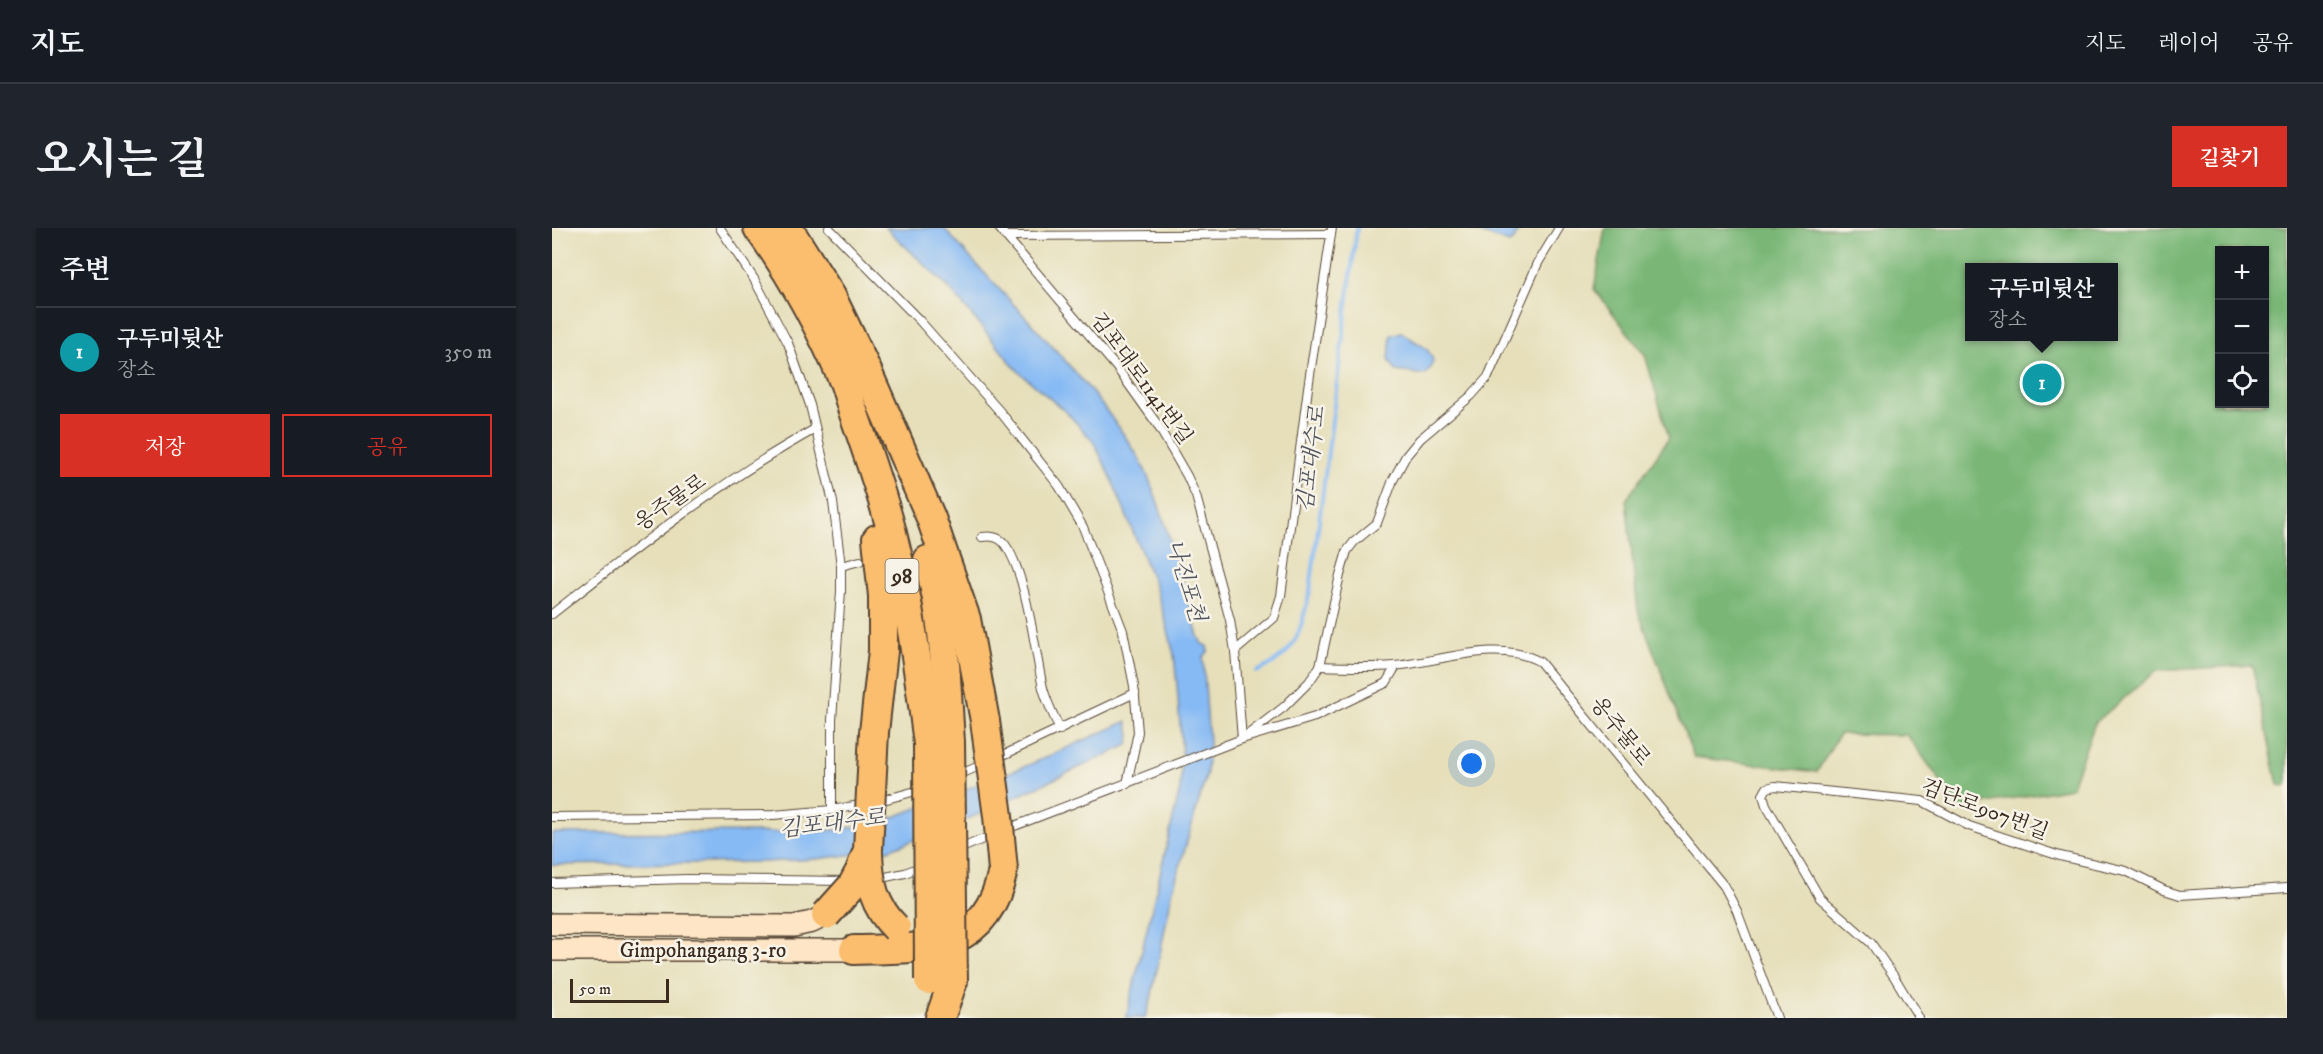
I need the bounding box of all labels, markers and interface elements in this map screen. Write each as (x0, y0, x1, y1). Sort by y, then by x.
text: 지도 (30, 27, 84, 62)
text: 지도 (2085, 31, 2126, 57)
text: 레이어 (2159, 31, 2219, 57)
text: 공유 (2252, 31, 2293, 57)
button: 길찾기 (2172, 126, 2287, 187)
text: 오시는 길 (36, 135, 207, 187)
map controls (2215, 246, 2269, 408)
button: + (2215, 246, 2269, 300)
text: 주변 (60, 254, 110, 287)
popup (1965, 263, 2118, 341)
text: 구두미뒷산 (1988, 276, 2095, 303)
button: − (2215, 300, 2269, 354)
street label: 김포대로1141번길 (1085, 307, 1198, 450)
text: 장소 (1988, 308, 2027, 333)
text: 구두미뒷산 (117, 326, 223, 353)
text: 1 (76, 340, 83, 365)
text: 350 m (445, 340, 492, 365)
button: locate (2215, 354, 2269, 408)
text: 장소 (117, 358, 156, 383)
pin: 1 (2022, 360, 2062, 406)
water label: 김포대수로 (1292, 404, 1331, 514)
button: 저장 (60, 414, 270, 477)
button: 공유 (282, 414, 492, 477)
street label: 옹주물로 (630, 469, 711, 537)
water label: 나진포천 (1160, 536, 1211, 627)
road number: 98 (886, 559, 918, 593)
street label: 옹주물로 (1585, 692, 1656, 771)
your location (1457, 749, 1486, 778)
street label: 검단로907번길 (1917, 774, 2052, 846)
water label: 김포대수로 (778, 804, 887, 843)
street label: Gimpohangang 3-ro (620, 938, 786, 964)
scale bar (570, 976, 669, 1004)
text: 50 m (579, 979, 611, 999)

